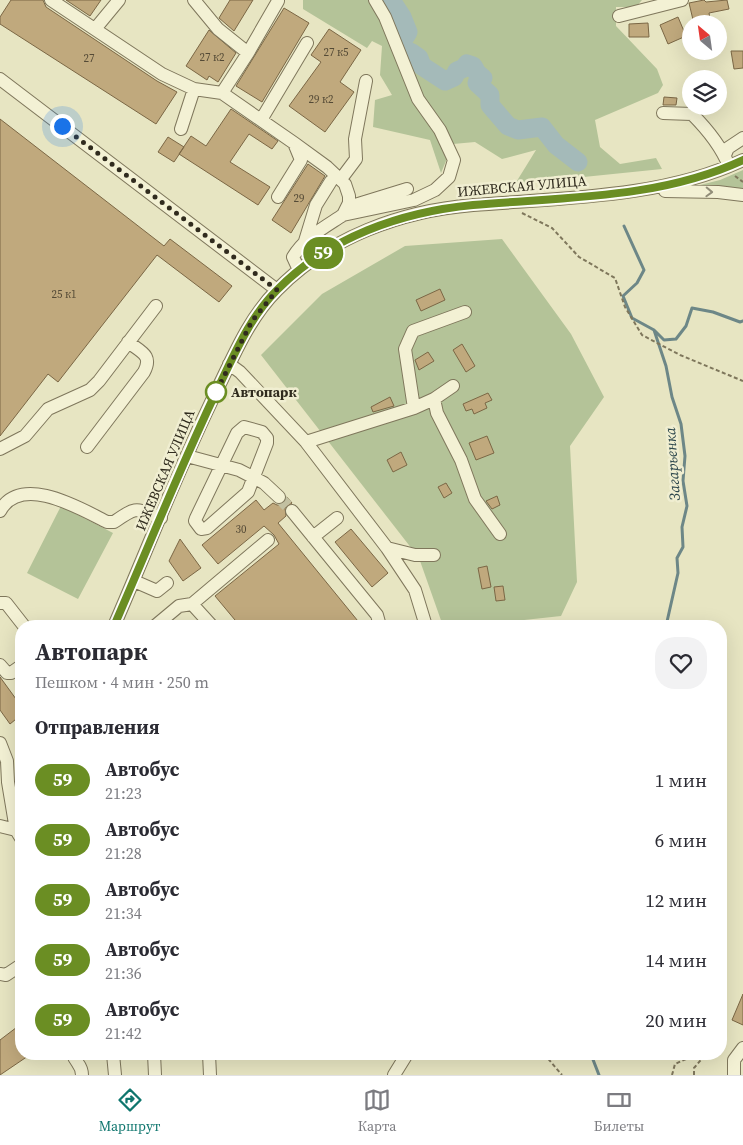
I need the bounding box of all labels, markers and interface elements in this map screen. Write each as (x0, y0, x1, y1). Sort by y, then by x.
north arrow (682, 15, 728, 60)
map controls (682, 15, 727, 115)
house number: 27 к5 (323, 45, 349, 60)
house number: 27 к2 (199, 50, 225, 65)
house number: 27 (84, 51, 95, 66)
button: layers (682, 70, 727, 115)
house number: 29 к2 (308, 92, 334, 107)
your location (50, 114, 75, 139)
street label: ИЖЕВСКАЯ УЛИЦА (456, 170, 588, 202)
one-way arrow (706, 187, 713, 197)
house number: 29 (294, 191, 305, 206)
line badge: 59 (300, 237, 346, 269)
text: 59 (313, 240, 333, 265)
house number: 25 к1 (51, 287, 77, 302)
marker: Автопарк (205, 381, 227, 403)
place label: Автопарк (231, 382, 297, 402)
street label: ИЖЕВСКАЯ УЛИЦА (130, 406, 200, 534)
water label: Загарьенка (659, 426, 685, 502)
house number: 30 (236, 522, 247, 537)
text: Автопарк (35, 635, 148, 668)
button: heart (655, 637, 707, 689)
text: Пешком · 4 мин · 250 m (35, 671, 209, 693)
text: Отправления (35, 714, 160, 740)
text: Автобус (105, 756, 180, 782)
text: 59 (53, 767, 72, 792)
text: 1 мин (655, 767, 707, 793)
text: 21:23 (105, 782, 142, 804)
text: Автобус (105, 816, 180, 842)
text: 59 (53, 827, 72, 852)
text: 6 мин (655, 827, 707, 853)
text: 21:28 (105, 842, 142, 864)
text: Автобус (105, 876, 180, 902)
text: 59 (53, 887, 72, 912)
text: 12 мин (645, 887, 707, 913)
text: 21:34 (105, 902, 142, 924)
text: Автобус (105, 936, 180, 962)
text: 59 (53, 947, 72, 972)
text: 14 мин (645, 947, 707, 973)
text: 21:36 (105, 962, 142, 984)
text: Автобус (105, 996, 180, 1022)
text: 59 (53, 1007, 72, 1032)
text: 20 мин (645, 1007, 707, 1033)
text: 21:42 (105, 1022, 142, 1044)
tab: Маршрут (99, 1086, 160, 1136)
tab: Карта (358, 1086, 396, 1136)
tab: Билеты (594, 1086, 644, 1136)

